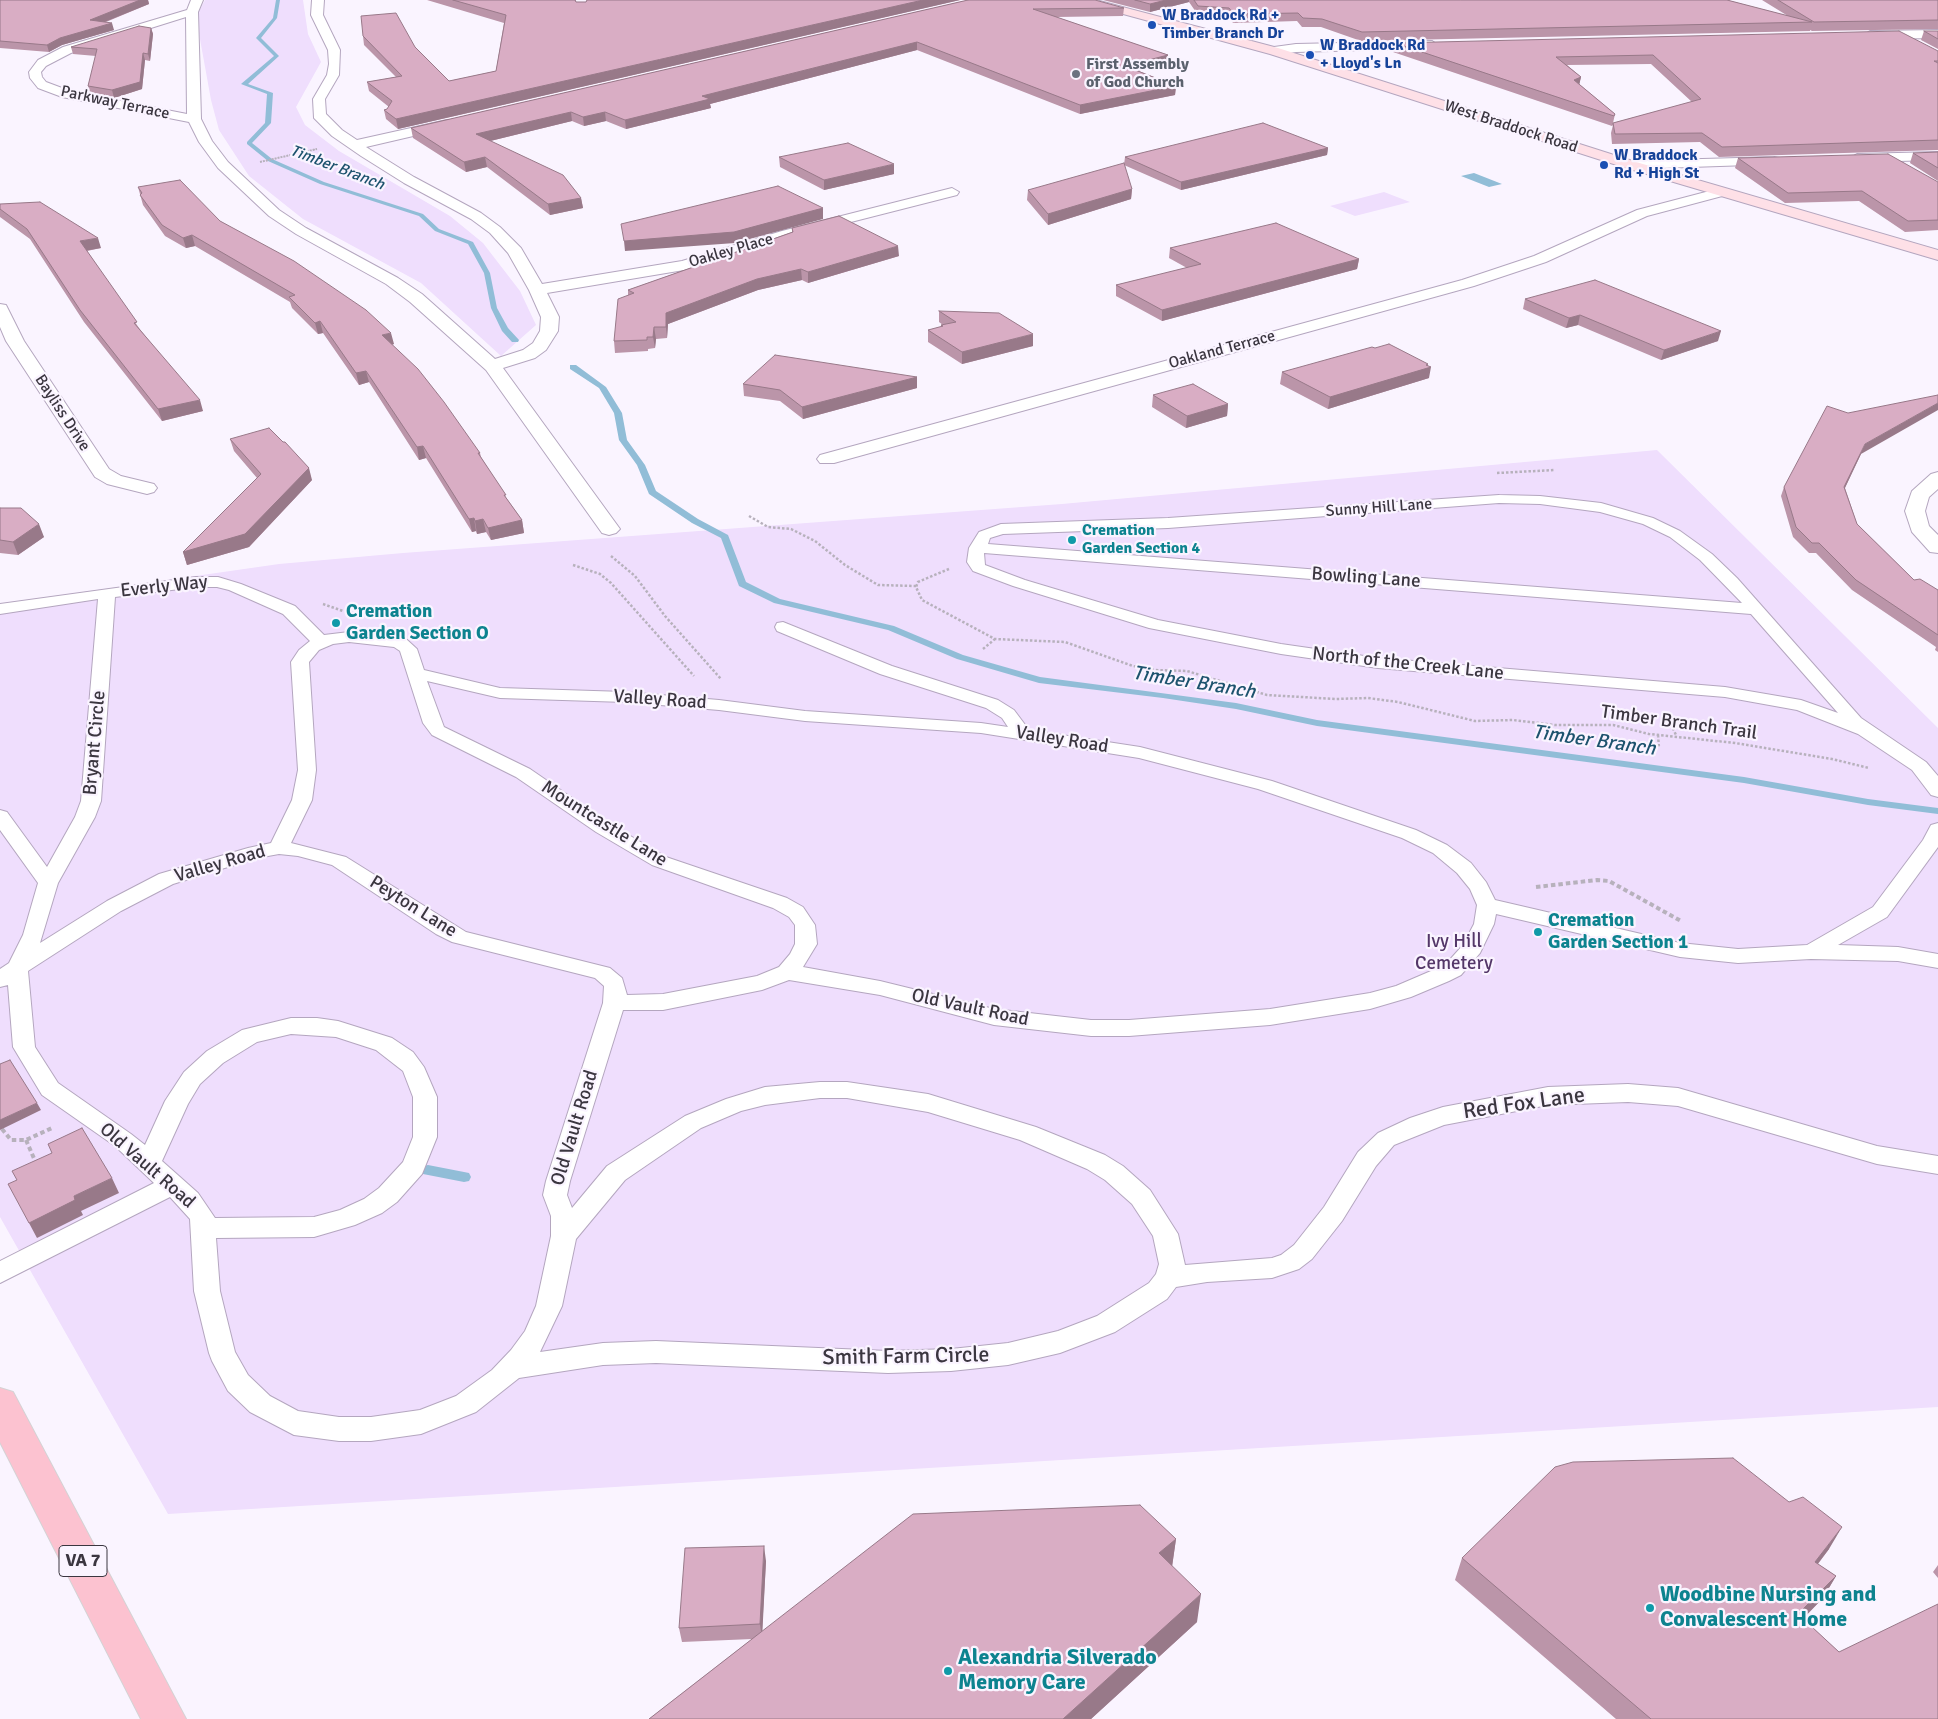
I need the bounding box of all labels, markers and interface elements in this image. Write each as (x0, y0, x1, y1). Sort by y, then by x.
place label: W Braddock Rd + Timber Branch Dr (1162, 6, 1284, 44)
marker: W Braddock Rd + Timber Branch Dr (1146, 19, 1158, 31)
place label: W Braddock Rd + Lloyd's Ln (1320, 36, 1425, 74)
marker: W Braddock Rd + Lloyd's Ln (1304, 49, 1316, 61)
place label: First Assembly of God Church (1086, 55, 1189, 93)
marker: First Assembly of God Church (1070, 68, 1082, 80)
street label: Parkway Terrace (59, 82, 171, 124)
street label: West Braddock Road (1442, 96, 1580, 158)
water label: Timber Branch (287, 141, 387, 195)
place label: W Braddock Rd + High St (1614, 146, 1699, 184)
marker: W Braddock Rd + High St (1598, 159, 1610, 171)
street label: Oakley Place (687, 230, 775, 272)
street label: Oakland Terrace (1167, 327, 1277, 373)
street label: Bayliss Drive (30, 371, 94, 455)
street label: Sunny Hill Lane (1325, 495, 1433, 521)
place label: Cremation Garden Section 4 (1082, 521, 1200, 559)
marker: Cremation Garden Section 4 (1066, 534, 1078, 546)
street label: Bowling Lane (1311, 563, 1421, 593)
street label: Everly Way (119, 571, 209, 603)
place label: Cremation Garden Section O (346, 601, 489, 645)
marker: Cremation Garden Section O (330, 617, 342, 629)
street label: North of the Creek Lane (1311, 643, 1505, 685)
water label: Timber Branch (1131, 661, 1257, 705)
street label: Valley Road (613, 685, 707, 715)
street label: Bryant Circle (79, 690, 111, 796)
street label: Timber Branch Trail (1599, 701, 1759, 745)
water label: Timber Branch (1531, 720, 1657, 762)
street label: Valley Road (1014, 721, 1110, 759)
street label: Mountcastle Lane (537, 776, 671, 872)
street label: Valley Road (172, 840, 268, 888)
street label: Peyton Lane (365, 871, 461, 943)
place label: Cremation Garden Section 1 (1548, 910, 1688, 954)
marker: Cremation Garden Section 1 (1532, 926, 1544, 938)
park label: Ivy Hill Cemetery (1415, 931, 1493, 975)
street label: Old Vault Road (909, 984, 1031, 1032)
street label: Old Vault Road (547, 1068, 603, 1188)
street label: Red Fox Lane (1461, 1082, 1587, 1126)
street label: Old Vault Road (95, 1118, 199, 1214)
street label: Smith Farm Circle (822, 1342, 990, 1372)
road number: VA 7 (59, 1545, 107, 1576)
place label: Woodbine Nursing and Convalescent Home (1660, 1582, 1876, 1634)
marker: Woodbine Nursing and Convalescent Home (1644, 1602, 1656, 1614)
place label: Alexandria Silverado Memory Care (958, 1645, 1157, 1696)
marker: Alexandria Silverado Memory Care (942, 1665, 954, 1677)

